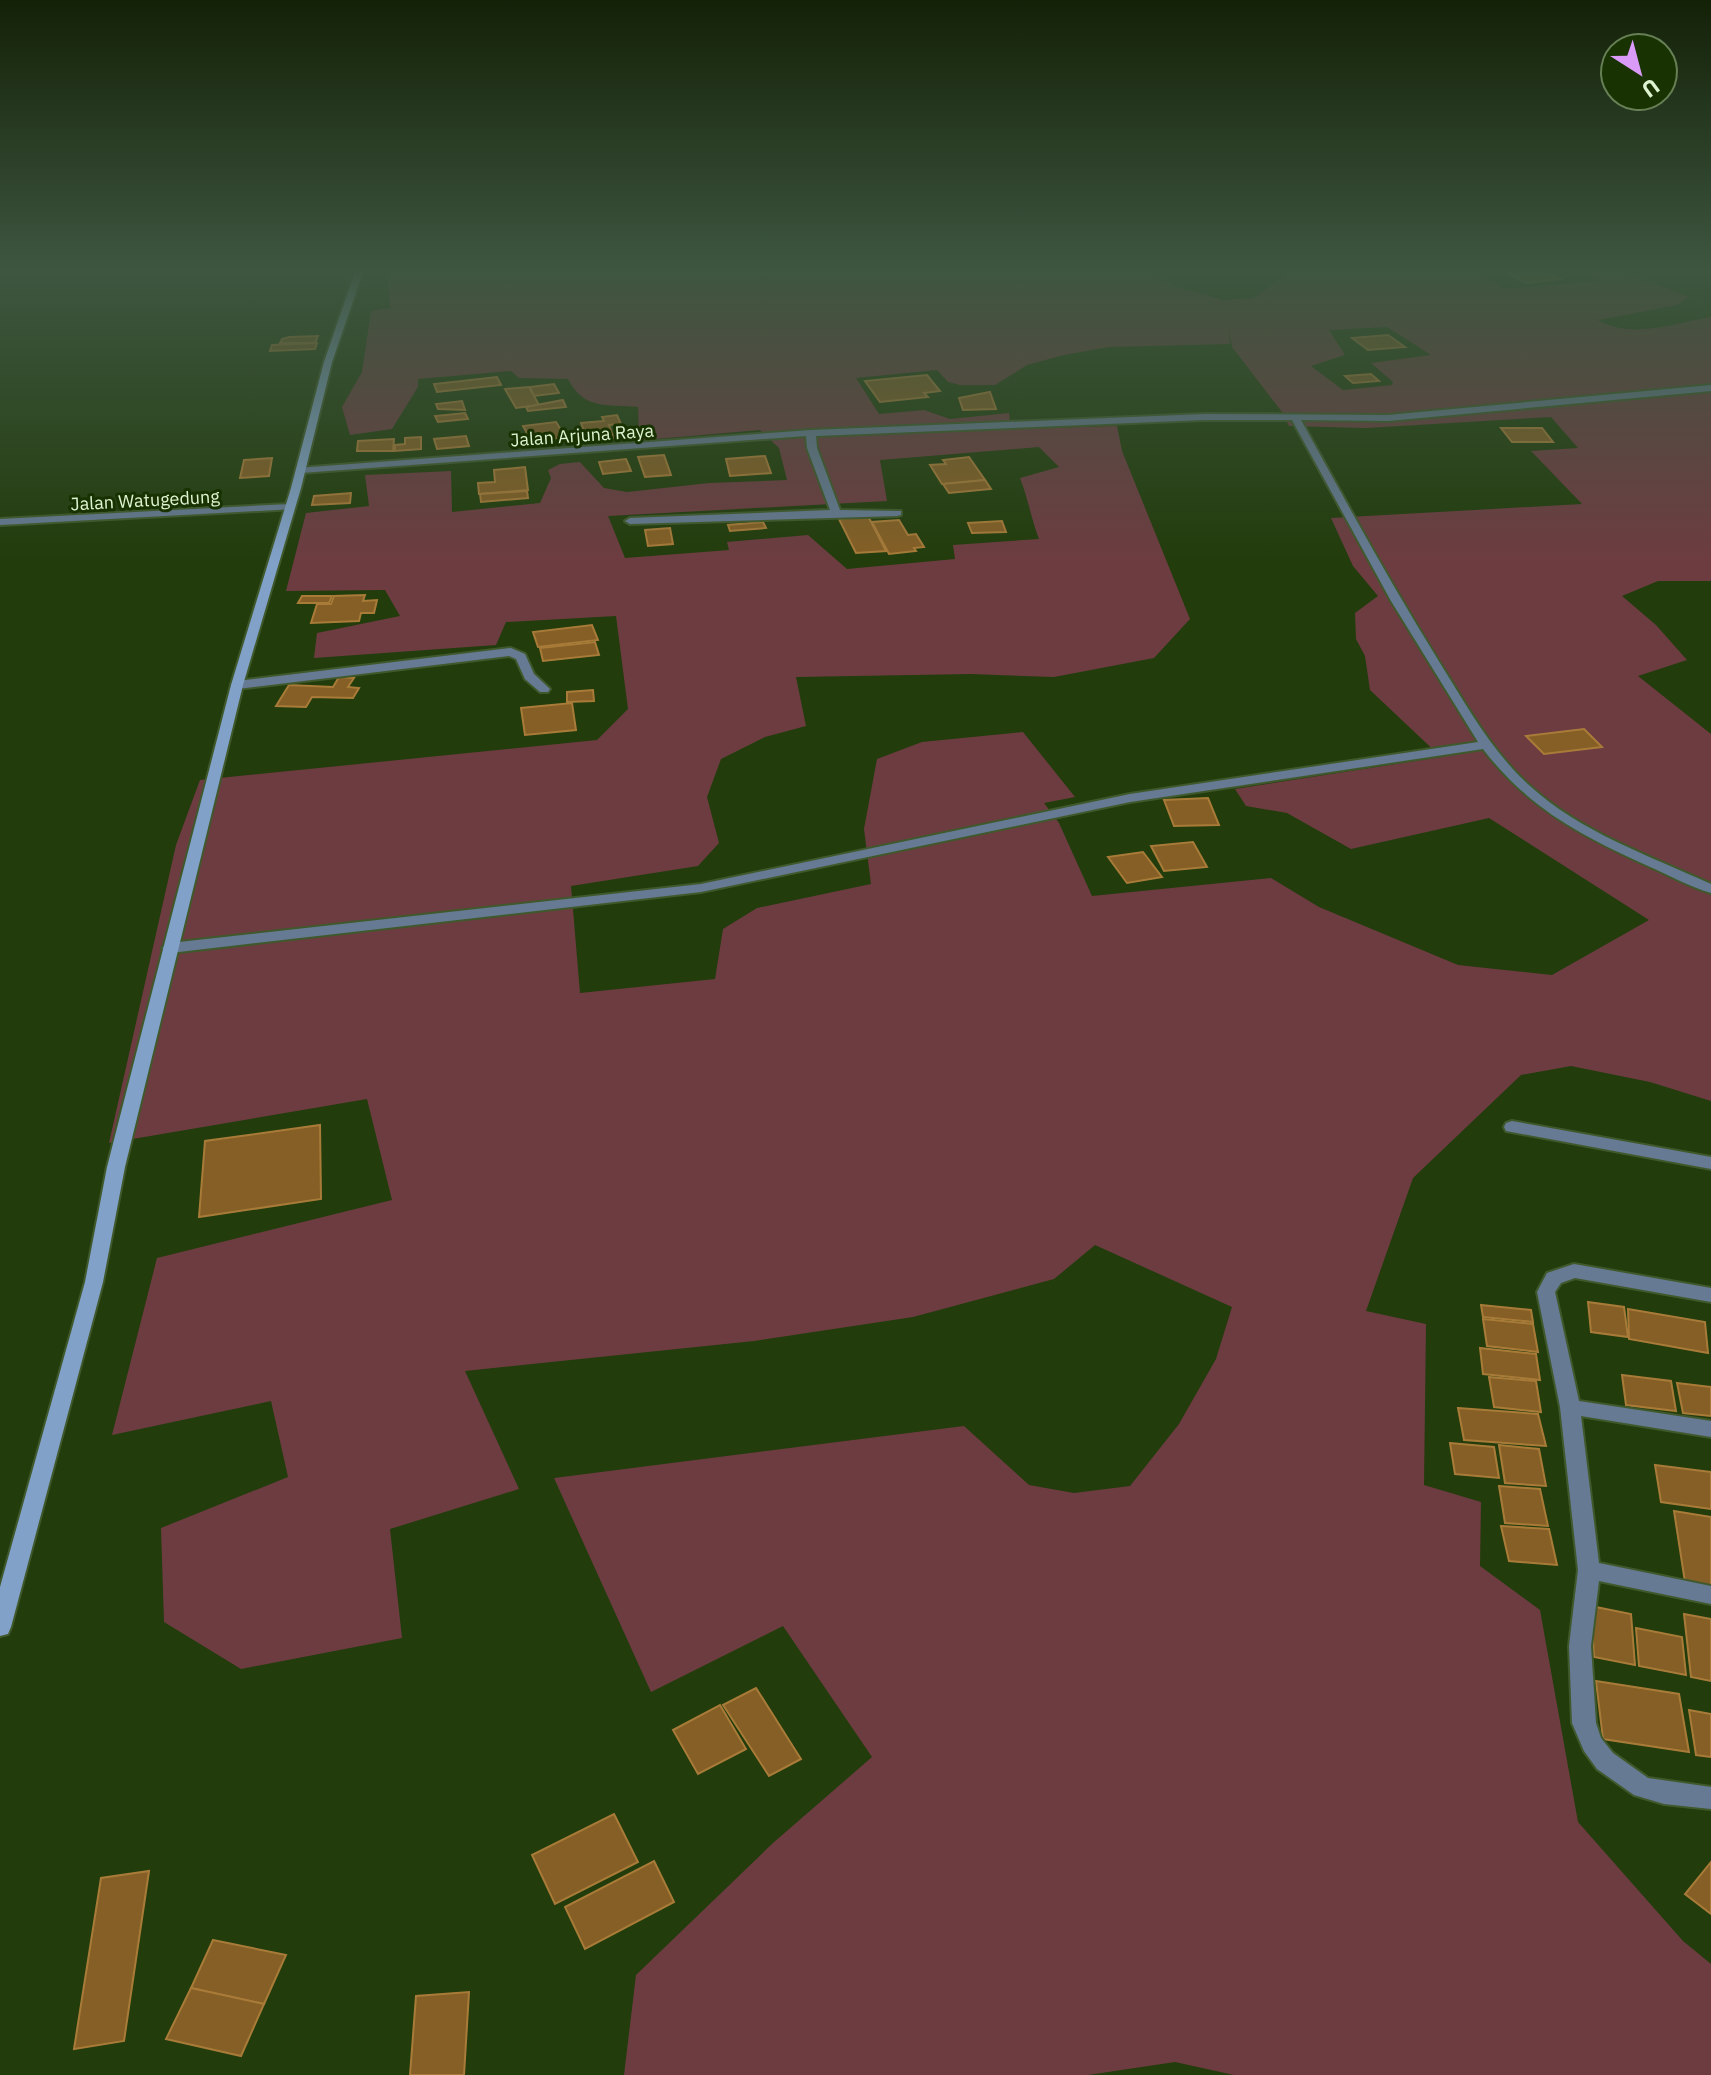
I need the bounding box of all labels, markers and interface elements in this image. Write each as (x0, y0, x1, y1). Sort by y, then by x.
north arrow (1599, 32, 1679, 112)
text: U (1636, 72, 1666, 105)
street label: Jalan Arjuna Raya (509, 418, 655, 451)
street label: Jalan Watugedung (70, 485, 221, 515)

